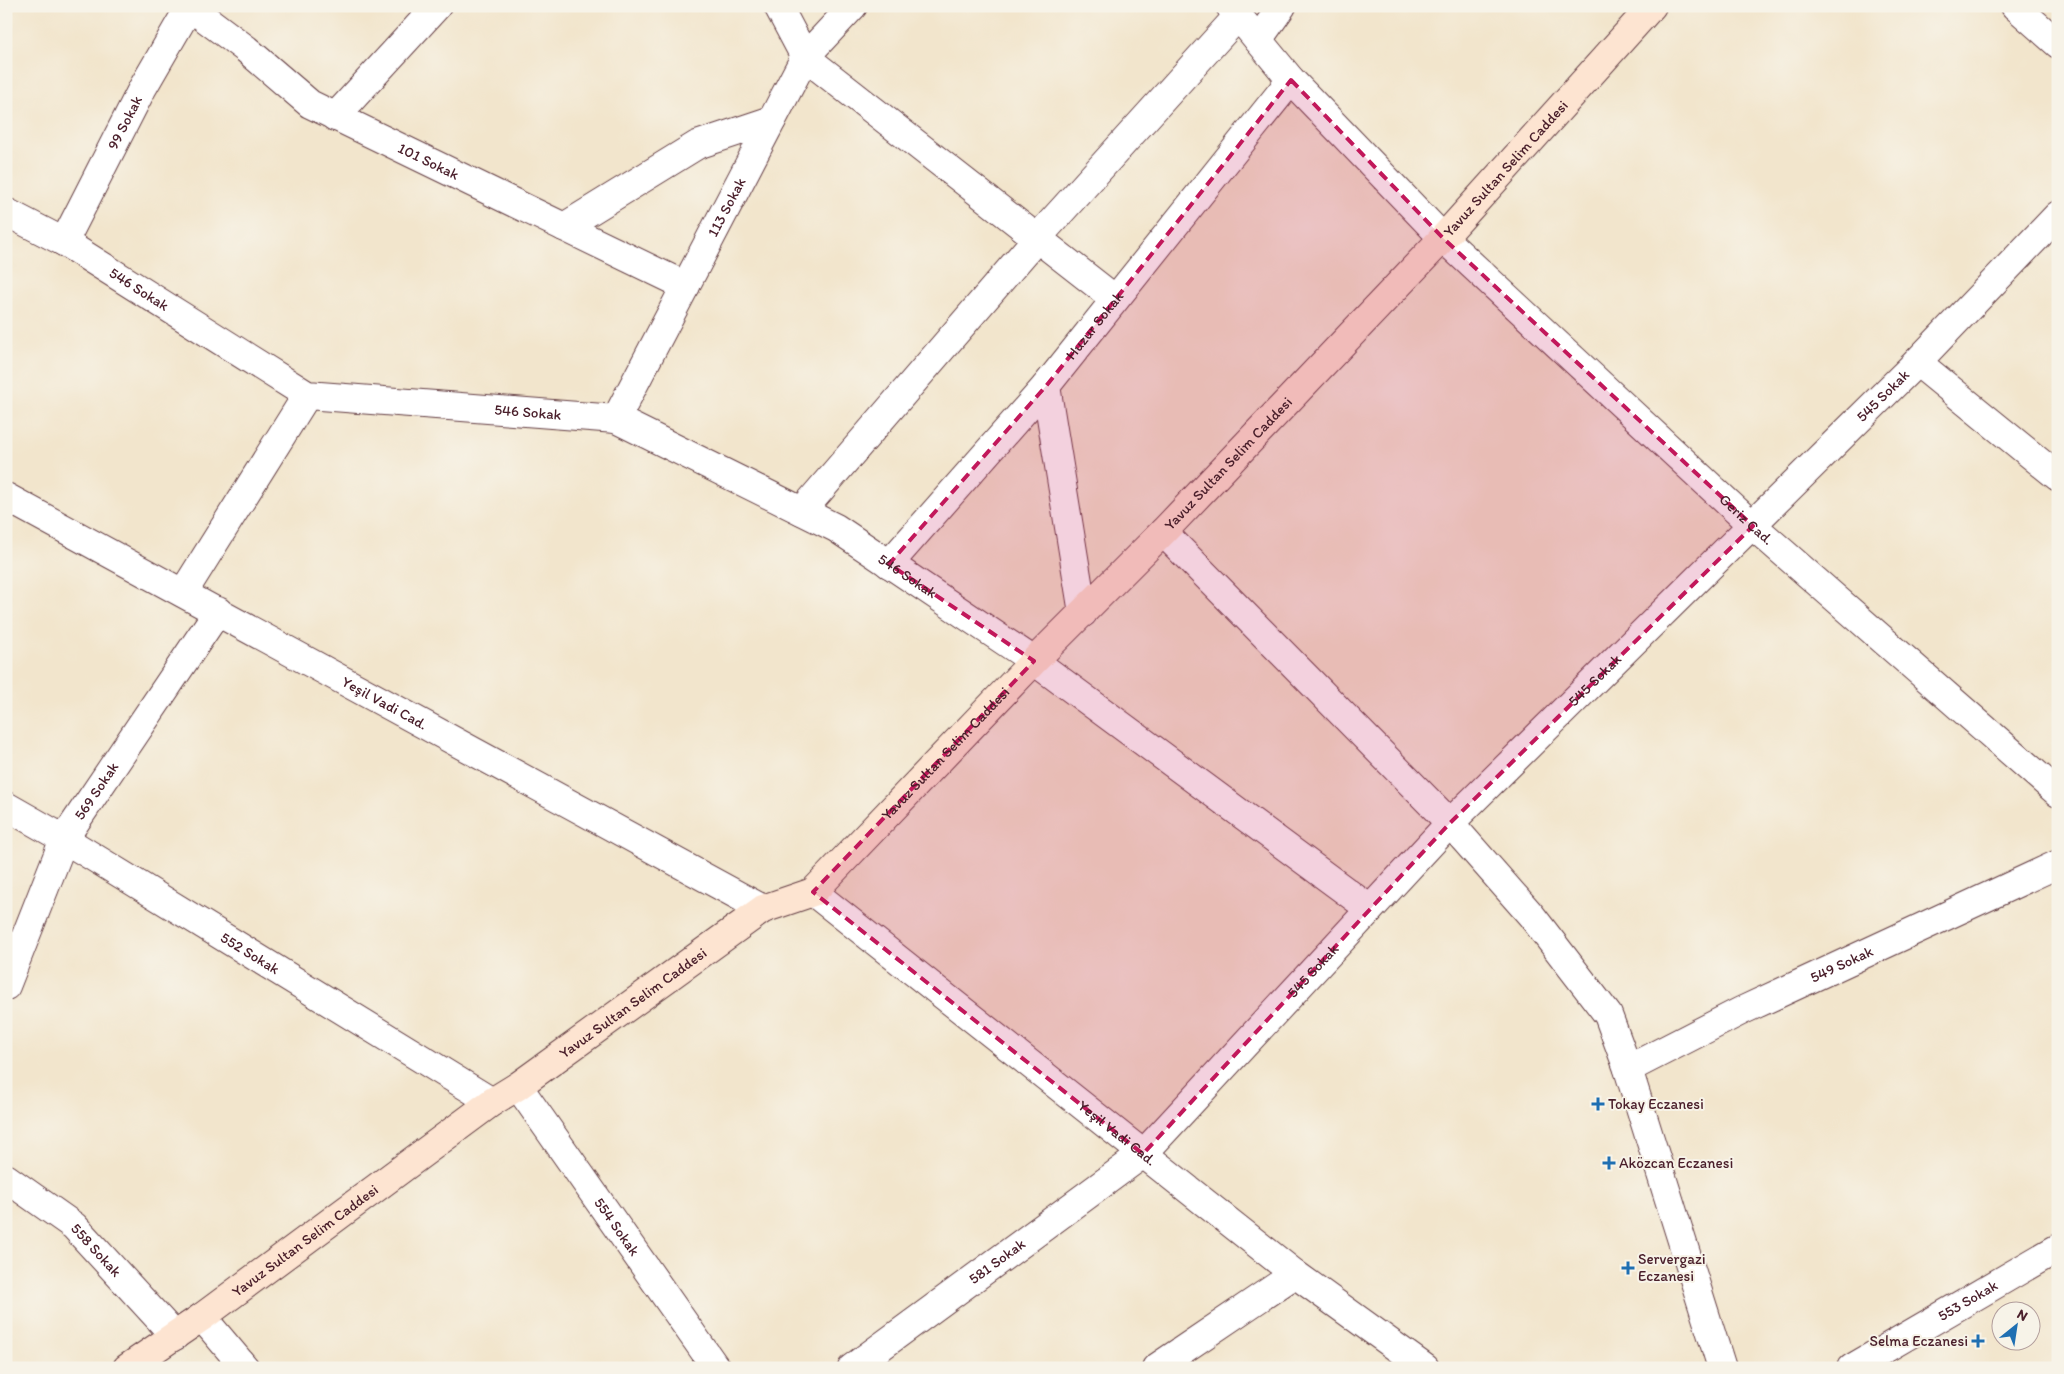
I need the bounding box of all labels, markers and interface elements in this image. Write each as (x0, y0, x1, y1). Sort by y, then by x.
street label: 99 Sokak (104, 92, 146, 153)
street label: Yavuz Sultan Selim Caddesi (1440, 96, 1572, 240)
street label: 101 Sokak (395, 139, 462, 184)
street label: 113 Sokak (704, 174, 750, 240)
street label: 546 Sokak (106, 264, 173, 315)
street label: Huzur Sokak (1062, 287, 1127, 363)
street label: 545 Sokak (1853, 365, 1913, 426)
street label: Yavuz Sultan Selim Caddesi (1161, 393, 1296, 534)
street label: 546 Sokak (494, 401, 562, 424)
street label: Geriz Cad. (1716, 490, 1777, 549)
street label: 546 Sokak (875, 550, 941, 602)
street label: 545 Sokak (1564, 650, 1625, 710)
street label: Yeşil Vadi Cad. (339, 672, 430, 734)
street label: Yavuz Sultan Selim Caddesi (878, 683, 1013, 824)
street label: 569 Sokak (71, 758, 123, 823)
street label: 552 Sokak (217, 928, 283, 978)
street label: 545 Sokak (1283, 940, 1343, 1002)
street label: 549 Sokak (1807, 942, 1876, 987)
street label: Yavuz Sultan Selim Caddesi (556, 944, 710, 1062)
place label: Tokay Eczanesi (1608, 1095, 1704, 1113)
street label: Yeşil Vadi Cad. (1074, 1097, 1160, 1169)
marker: Tokay Eczanesi (1592, 1098, 1604, 1110)
place label: Aközcan Eczanesi (1619, 1154, 1733, 1172)
marker: Aközcan Eczanesi (1603, 1157, 1615, 1169)
street label: Yavuz Sultan Selim Caddesi (228, 1180, 382, 1301)
street label: 554 Sokak (590, 1194, 644, 1260)
street label: 558 Sokak (67, 1220, 125, 1281)
street label: 581 Sokak (965, 1235, 1029, 1288)
place label: Servergazi Eczanesi (1638, 1250, 1706, 1285)
marker: Servergazi Eczanesi (1622, 1262, 1634, 1274)
street label: 553 Sokak (1935, 1276, 2001, 1325)
north arrow (1992, 1302, 2042, 1352)
text: N (2014, 1305, 2031, 1325)
place label: Selma Eczanesi (1870, 1332, 1968, 1350)
marker: Selma Eczanesi (1972, 1335, 1984, 1347)

